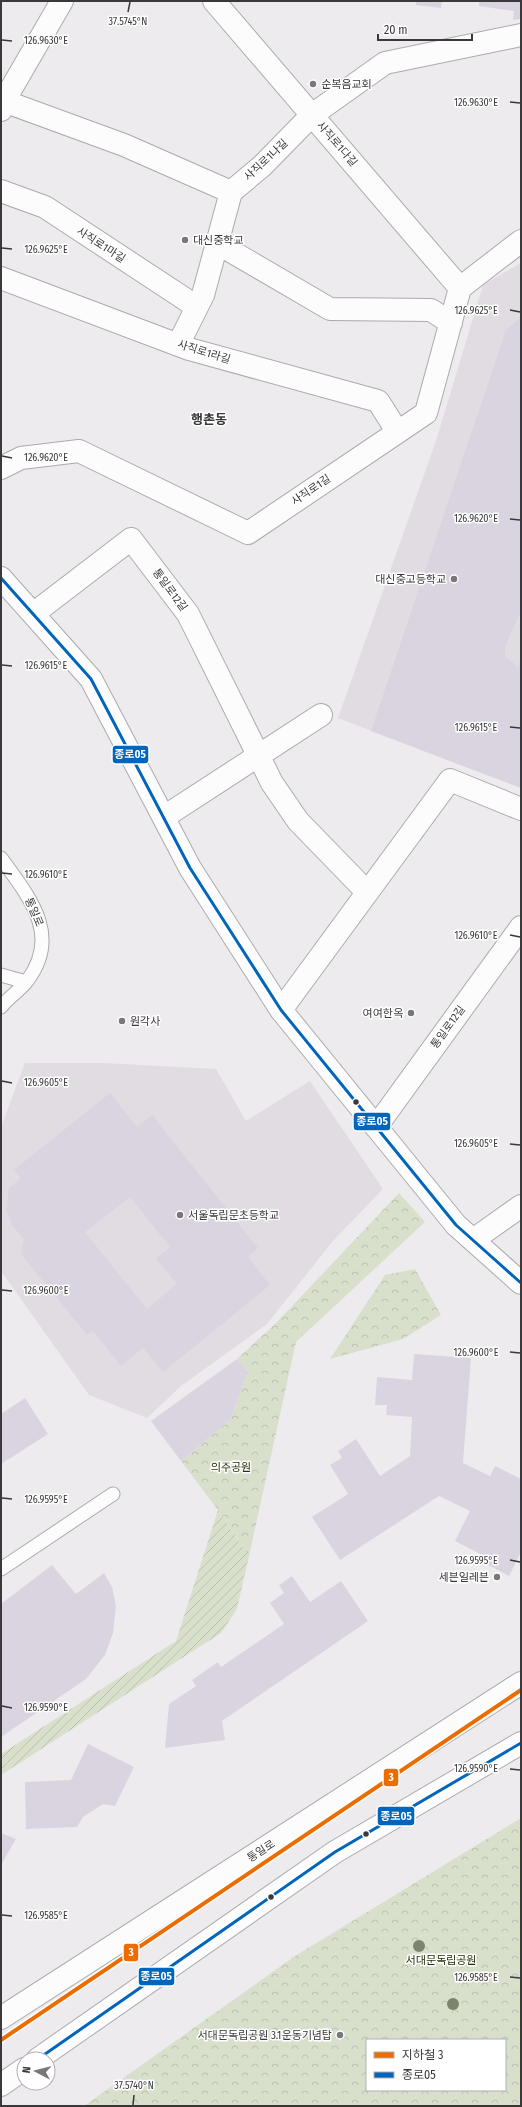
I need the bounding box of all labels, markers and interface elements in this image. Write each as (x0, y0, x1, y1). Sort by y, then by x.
text: 37.5745°N (109, 16, 147, 28)
scale bar (378, 16, 472, 42)
text: 20 m (384, 23, 408, 37)
text: 126.9630°E (24, 35, 68, 47)
place label: 순복음교회 (321, 78, 372, 91)
marker: 순복음교회 (308, 79, 318, 89)
text: 126.9630°E (454, 97, 498, 109)
street label: 사직로1다길 (314, 119, 360, 169)
street label: 사직로1나길 (241, 137, 291, 183)
street label: 사직로1마길 (74, 225, 128, 265)
place label: 대신중학교 (193, 234, 244, 247)
marker: 대신중학교 (180, 235, 190, 245)
text: 126.9625°E (24, 244, 68, 256)
text: 126.9625°E (454, 305, 498, 317)
street label: 사직로1라길 (176, 338, 232, 366)
district label: 행촌동 (191, 412, 227, 427)
text: 126.9620°E (24, 452, 68, 464)
street label: 사직로1길 (289, 472, 333, 508)
text: 126.9620°E (454, 513, 498, 525)
street label: 통일로12길 (150, 566, 190, 614)
place label: 대신중고등학교 (375, 573, 446, 586)
marker: 대신중고등학교 (449, 574, 459, 584)
text: 126.9615°E (25, 660, 67, 672)
text: 126.9615°E (455, 722, 497, 734)
line badge: 종로05 (112, 745, 149, 764)
text: 종로05 (114, 748, 146, 761)
text: 126.9610°E (25, 869, 68, 881)
street label: 통일로 (22, 895, 46, 929)
text: 126.9610°E (455, 930, 498, 942)
street label: 통일로12길 (428, 1003, 468, 1051)
place label: 여여한옥 (363, 1007, 403, 1020)
marker: 여여한옥 (406, 1008, 416, 1018)
place label: 원각사 (130, 1015, 160, 1028)
marker: 원각사 (117, 1016, 127, 1026)
text: 126.9605°E (24, 1077, 68, 1089)
unlabelled marker (351, 1097, 361, 1107)
line badge: 종로05 (353, 1112, 391, 1131)
text: 종로05 (356, 1115, 388, 1128)
text: 126.9605°E (454, 1138, 498, 1150)
place label: 서울독립문초등학교 (188, 1209, 279, 1222)
marker: 서울독립문초등학교 (175, 1210, 185, 1220)
text: 126.9600°E (24, 1285, 69, 1297)
text: 126.9600°E (454, 1347, 499, 1359)
park label: 의주공원 (211, 1461, 251, 1474)
text: 126.9595°E (24, 1494, 68, 1506)
text: 126.9595°E (454, 1555, 498, 1567)
place label: 세븐일레븐 (438, 1571, 489, 1584)
marker: 세븐일레븐 (492, 1572, 502, 1582)
text: 126.9590°E (24, 1702, 68, 1714)
text: 126.9590°E (454, 1763, 498, 1775)
line badge: 3 (383, 1768, 399, 1787)
text: 3 (387, 1771, 394, 1784)
line badge: 종로05 (377, 1806, 415, 1826)
text: 종로05 (380, 1810, 412, 1823)
unlabelled marker (361, 1829, 371, 1839)
street label: 통일로 (245, 1837, 277, 1865)
unlabelled marker (266, 1892, 276, 1902)
text: 126.9585°E (24, 1910, 68, 1922)
line badge: 3 (123, 1943, 139, 1962)
text: 3 (127, 1946, 134, 1959)
park label: 서대문독립공원 (406, 1954, 476, 1967)
line badge: 종로05 (138, 1967, 175, 1986)
text: 종로05 (140, 1970, 172, 1983)
text: 126.9585°E (454, 1972, 498, 1984)
place label: 서대문독립공원 3.1운동기념탑 (197, 2029, 332, 2042)
marker: 서대문독립공원 3.1운동기념탑 (335, 2030, 345, 2040)
legend (366, 2039, 506, 2091)
text: 지하철 3 (402, 2048, 443, 2062)
north arrow (16, 2051, 56, 2091)
text: N (20, 2066, 33, 2074)
text: 종로05 (402, 2068, 436, 2082)
text: 37.5740°N (114, 2080, 154, 2092)

